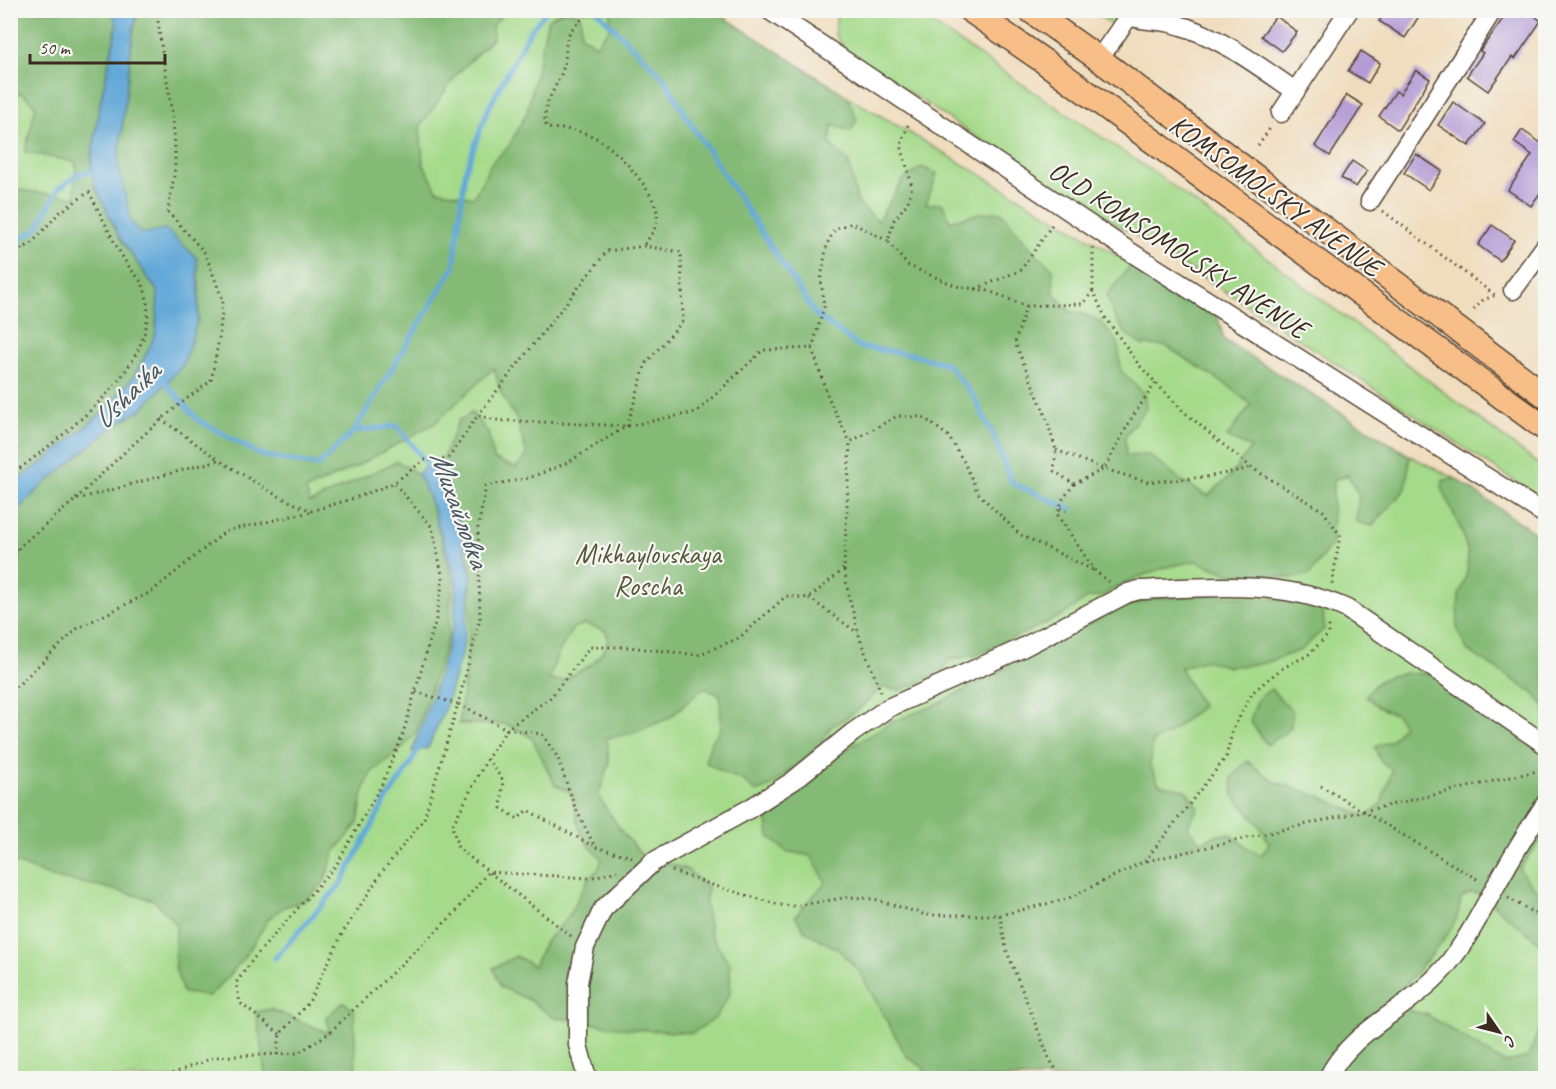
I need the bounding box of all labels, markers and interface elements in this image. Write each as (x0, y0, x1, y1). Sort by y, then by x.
scale bar (30, 27, 165, 65)
text: 50 m (39, 37, 72, 59)
street label: KOMSOMOLSKY AVENUE (1163, 107, 1391, 286)
street label: OLD KOMSOMOLSKY AVENUE (1042, 152, 1318, 348)
water label: Ushaika (84, 351, 171, 437)
water label: Михайловка (421, 446, 500, 575)
park label: Mikhaylovskaya Roscha (575, 536, 723, 603)
north arrow (1469, 1002, 1529, 1062)
text: С (1499, 1031, 1521, 1051)

